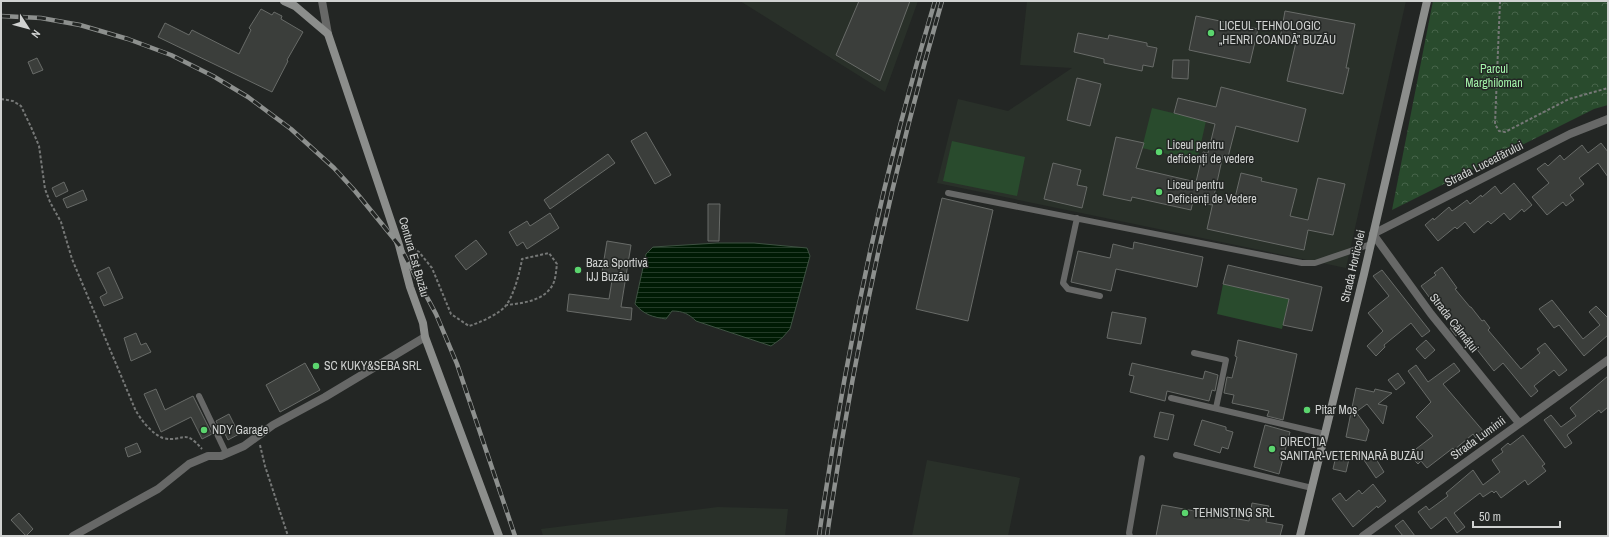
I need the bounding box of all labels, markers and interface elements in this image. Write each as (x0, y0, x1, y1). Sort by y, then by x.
north arrow (8, 8, 48, 48)
place label: LICEUL TEHNOLOGIC „HENRI COANDĂ” BUZĂU (1219, 18, 1336, 48)
text: N (29, 27, 44, 41)
marker: LICEUL TEHNOLOGIC „HENRI COANDĂ” BUZĂU (1206, 28, 1216, 38)
park label: Parcul Marghiloman (1465, 61, 1523, 91)
place label: Liceul pentru deficienți de vedere (1167, 137, 1254, 167)
street label: Strada Luceafărului (1442, 137, 1526, 191)
marker: Liceul pentru deficienți de vedere (1154, 147, 1164, 157)
place label: Liceul pentru Deficienți de Vedere (1167, 177, 1257, 207)
marker: Liceul pentru Deficienți de Vedere (1154, 187, 1164, 197)
street label: Centura Est Buzău (395, 215, 433, 299)
street label: Strada Horticolei (1337, 228, 1369, 304)
place label: Baza Sportivă IJJ Buzău (586, 255, 648, 285)
marker: Baza Sportivă IJJ Buzău (573, 265, 583, 275)
street label: Strada Călmățui (1426, 290, 1482, 356)
place label: SC KUKY&SEBA SRL (324, 358, 422, 374)
marker: SC KUKY&SEBA SRL (311, 361, 321, 371)
place label: Pitar Moș (1315, 402, 1357, 418)
marker: Pitar Moș (1302, 405, 1312, 415)
street label: Strada Luminii (1447, 413, 1509, 463)
place label: NDY Garage (212, 422, 268, 438)
marker: NDY Garage (199, 425, 209, 435)
place label: DIRECŢIA SANITAR-VETERINARĂ BUZĂU (1280, 434, 1424, 464)
marker: DIRECŢIA SANITAR-VETERINARĂ BUZĂU (1267, 444, 1277, 454)
scale bar (1473, 503, 1560, 529)
place label: TEHNISTING SRL (1193, 505, 1275, 521)
marker: TEHNISTING SRL (1180, 508, 1190, 518)
text: 50 m (1479, 509, 1501, 525)

